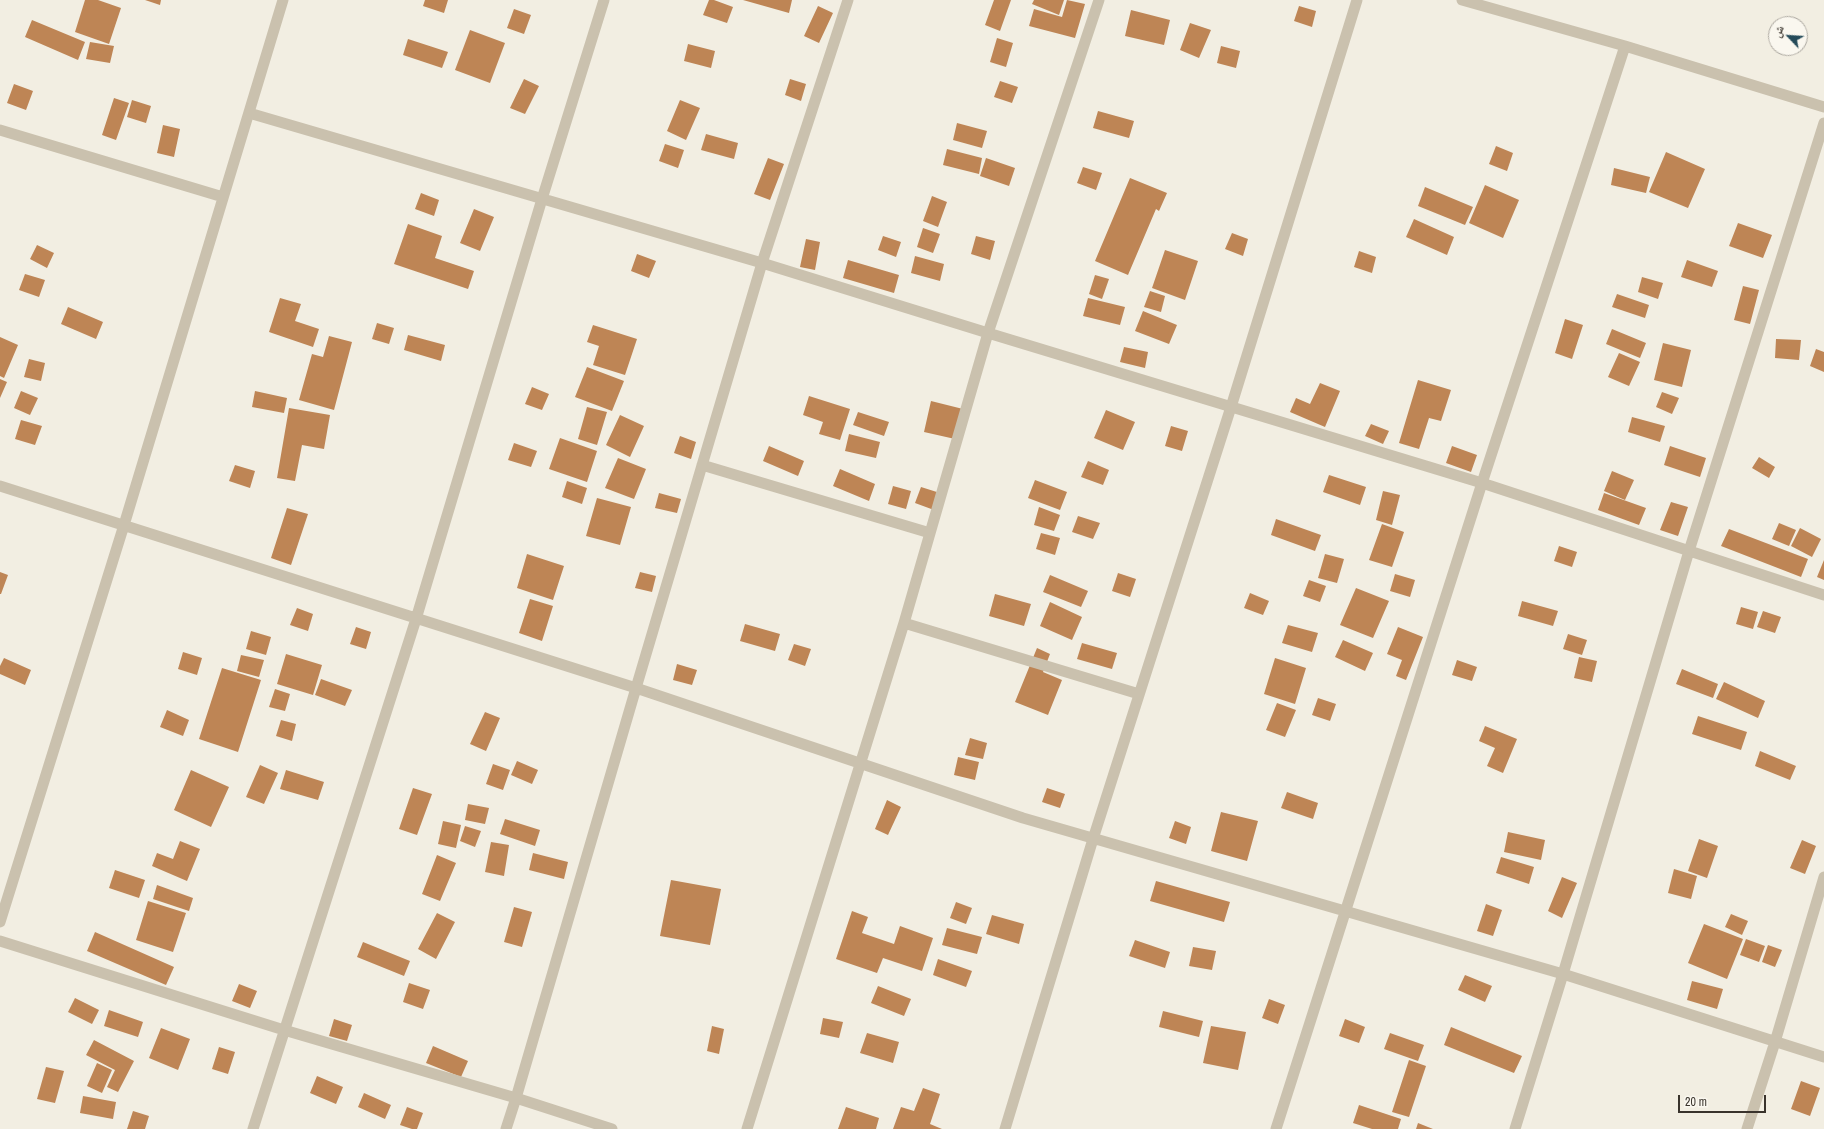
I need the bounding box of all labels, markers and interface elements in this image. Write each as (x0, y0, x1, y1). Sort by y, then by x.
north arrow (1768, 16, 1808, 56)
text: ش (1769, 23, 1787, 40)
scale bar (1680, 1087, 1768, 1113)
text: 20 m (1685, 1094, 1707, 1110)

